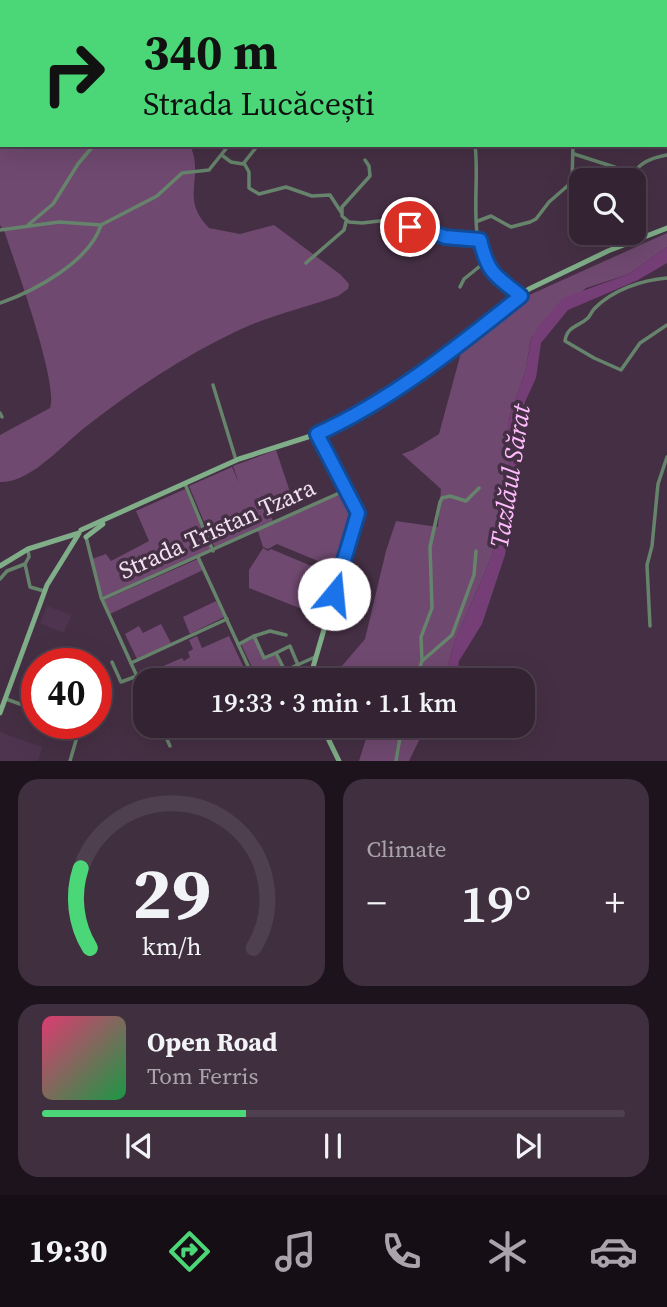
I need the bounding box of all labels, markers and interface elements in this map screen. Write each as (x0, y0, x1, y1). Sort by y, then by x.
text: 340 m (143, 18, 278, 85)
icon: right (28, 28, 119, 119)
text: Strada Lucăcești (143, 82, 375, 126)
map controls (569, 168, 646, 245)
button: search (569, 168, 646, 245)
pin (380, 197, 440, 257)
icon: arrive (391, 208, 429, 246)
water label: Tazlăul Sărat (481, 400, 539, 550)
street label: Strada Tristan Tzara (113, 470, 321, 587)
position arrow (297, 557, 371, 631)
speed limit sign: 40 (21, 648, 112, 739)
text: 19:33 · 3 min · 1.1 km (211, 685, 457, 721)
text: Climate (367, 833, 446, 865)
text: 29 (132, 844, 211, 943)
text: 19° (460, 868, 531, 939)
text: − (367, 877, 387, 929)
text: + (605, 877, 625, 929)
text: km/h (141, 929, 201, 963)
text: Open Road (147, 1024, 278, 1060)
text: Tom Ferris (147, 1060, 258, 1092)
icon: previous (120, 1127, 158, 1165)
icon: pause (314, 1127, 352, 1165)
icon: next (509, 1127, 547, 1165)
icon: directions (165, 1227, 214, 1276)
icon: music (271, 1227, 320, 1276)
icon: phone (377, 1227, 426, 1276)
icon: climate (483, 1227, 532, 1276)
icon: car (589, 1227, 638, 1276)
text: 19:30 (29, 1229, 108, 1273)

